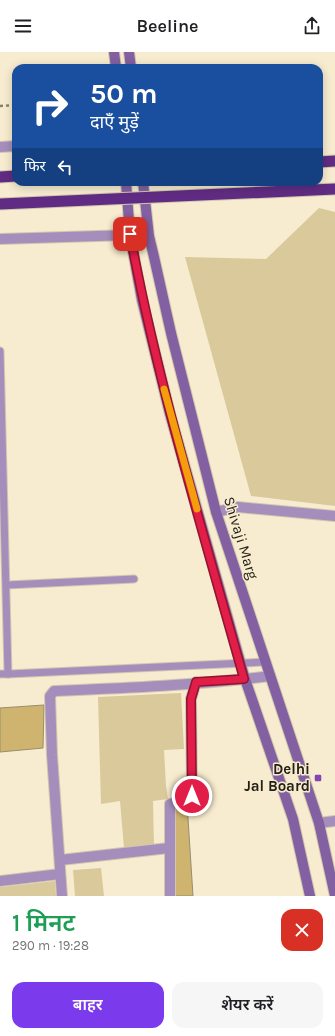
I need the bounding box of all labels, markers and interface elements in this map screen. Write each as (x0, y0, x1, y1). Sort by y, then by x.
icon: menu (12, 15, 34, 37)
text: Beeline (136, 15, 199, 37)
icon: share (301, 15, 323, 37)
text: 50 m (90, 77, 158, 110)
icon: right (24, 80, 76, 132)
text: दाएँ मुड़ें (90, 111, 139, 133)
icon: left (54, 156, 76, 178)
text: फिर (24, 157, 46, 175)
pin (113, 217, 147, 251)
icon: arrive (119, 223, 141, 245)
street label: Shivaji Marg (220, 494, 262, 582)
place label: Delhi Jal Board (244, 760, 310, 795)
marker: Delhi Jal Board (313, 773, 323, 783)
position arrow (171, 775, 213, 817)
text: 1 मिनट (12, 909, 75, 937)
button: close (281, 909, 323, 951)
text: 290 m · 19:28 (12, 938, 89, 953)
button: बाहर (12, 982, 164, 1028)
button: शेयर करें (172, 982, 323, 1028)

